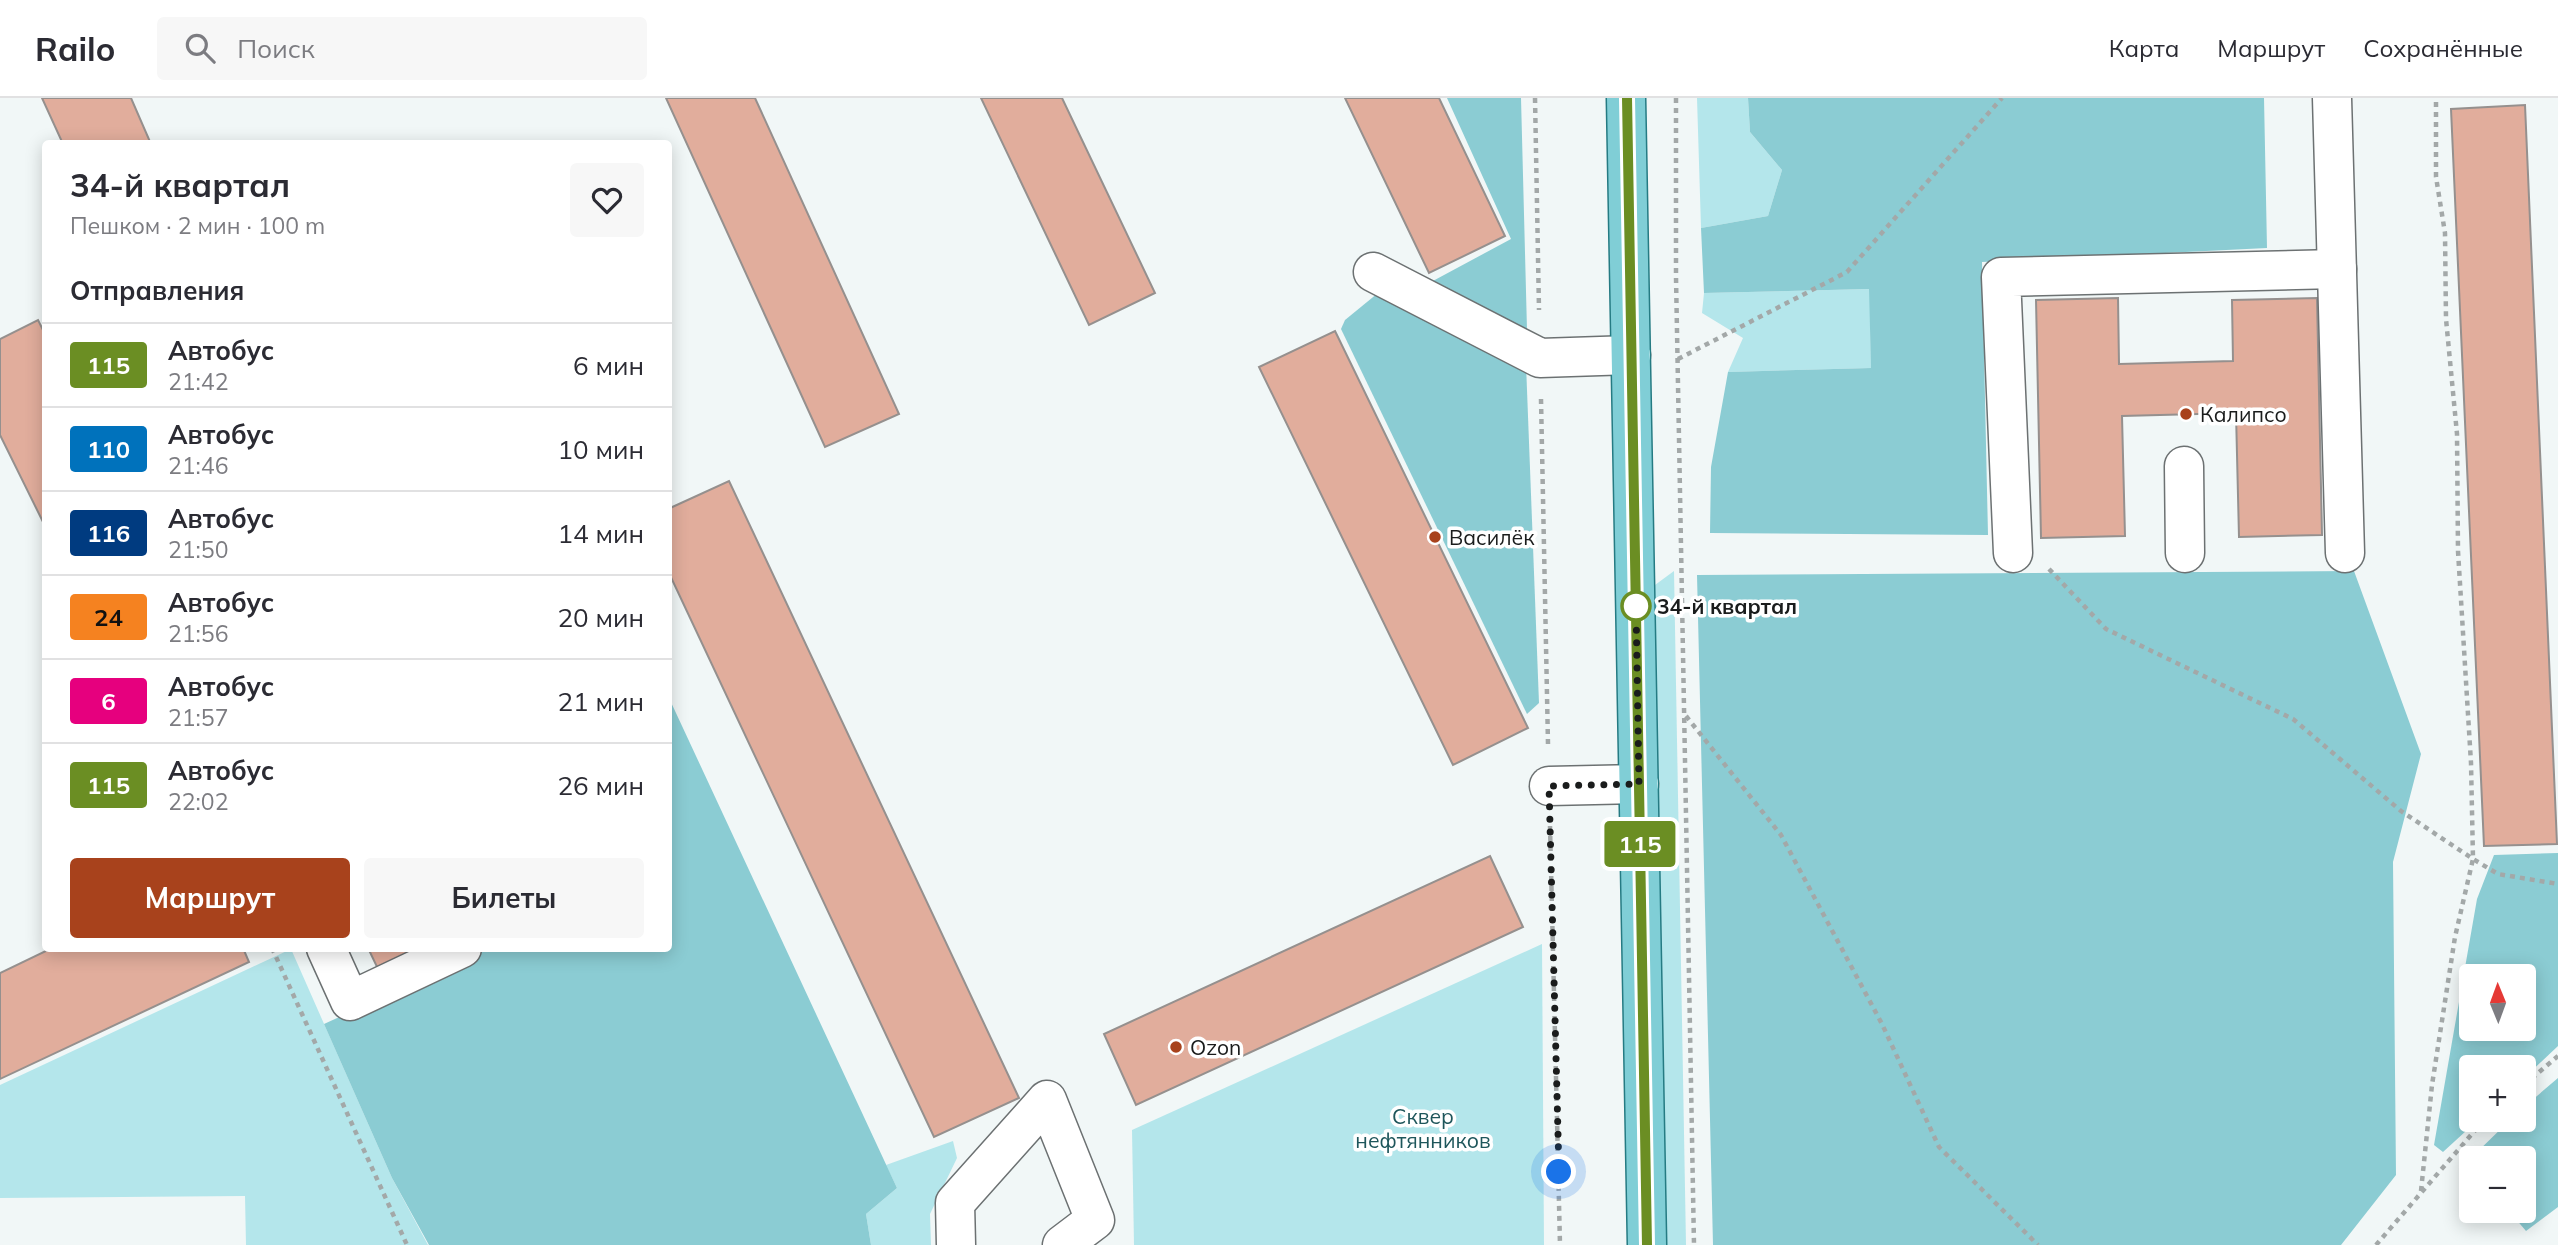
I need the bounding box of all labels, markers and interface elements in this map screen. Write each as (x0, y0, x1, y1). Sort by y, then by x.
search box (157, 17, 647, 80)
text: Railo (35, 28, 115, 69)
icon: search (181, 29, 219, 67)
text: Поиск (237, 32, 315, 65)
text: Карта (2109, 33, 2179, 63)
text: Маршрут (2217, 33, 2325, 63)
text: Сохранённые (2363, 33, 2523, 63)
button: heart (570, 163, 644, 237)
text: 34-й квартал (70, 164, 290, 205)
text: Пешком · 2 мин · 100 m (70, 211, 325, 240)
text: Отправления (70, 274, 244, 307)
text: Автобус (168, 334, 274, 367)
text: 6 мин (573, 349, 644, 382)
text: 115 (87, 350, 130, 380)
text: 21:42 (168, 367, 228, 396)
place label: Калипсо (2200, 401, 2287, 427)
marker: Калипсо (2178, 406, 2194, 422)
text: Автобус (168, 418, 274, 451)
text: 10 мин (557, 433, 644, 466)
text: 110 (87, 434, 130, 464)
text: 21:46 (168, 451, 228, 480)
text: Автобус (168, 502, 274, 535)
text: 14 мин (557, 517, 644, 550)
text: 116 (87, 518, 130, 548)
place label: Василёк (1449, 524, 1535, 550)
marker: Василёк (1427, 529, 1443, 545)
text: 21:50 (168, 535, 228, 564)
text: Автобус (168, 586, 274, 619)
marker: 34-й квартал (1621, 591, 1651, 621)
place label: 34-й квартал (1657, 593, 1797, 619)
text: 20 мин (557, 601, 644, 634)
text: 24 (94, 602, 123, 632)
text: 21:56 (168, 619, 228, 648)
text: Автобус (168, 670, 274, 703)
text: 21 мин (557, 685, 644, 718)
text: 6 (101, 686, 116, 716)
text: 21:57 (168, 703, 228, 732)
text: Автобус (168, 754, 274, 787)
text: 26 мин (557, 769, 644, 802)
text: 115 (87, 770, 130, 800)
text: 22:02 (168, 787, 228, 816)
line badge: 115 (1600, 821, 1680, 867)
text: 115 (1618, 829, 1662, 859)
button: Маршрут (70, 858, 350, 938)
button: Билеты (364, 858, 644, 938)
north arrow (2459, 964, 2536, 1041)
map controls (2459, 964, 2536, 1223)
place label: Ozon (1190, 1034, 1241, 1060)
marker: Ozon (1168, 1039, 1184, 1055)
button: + (2459, 1055, 2536, 1132)
park label: Сквер нефтянников (1355, 1103, 1491, 1153)
button: − (2459, 1146, 2536, 1223)
your location (1541, 1154, 1576, 1189)

